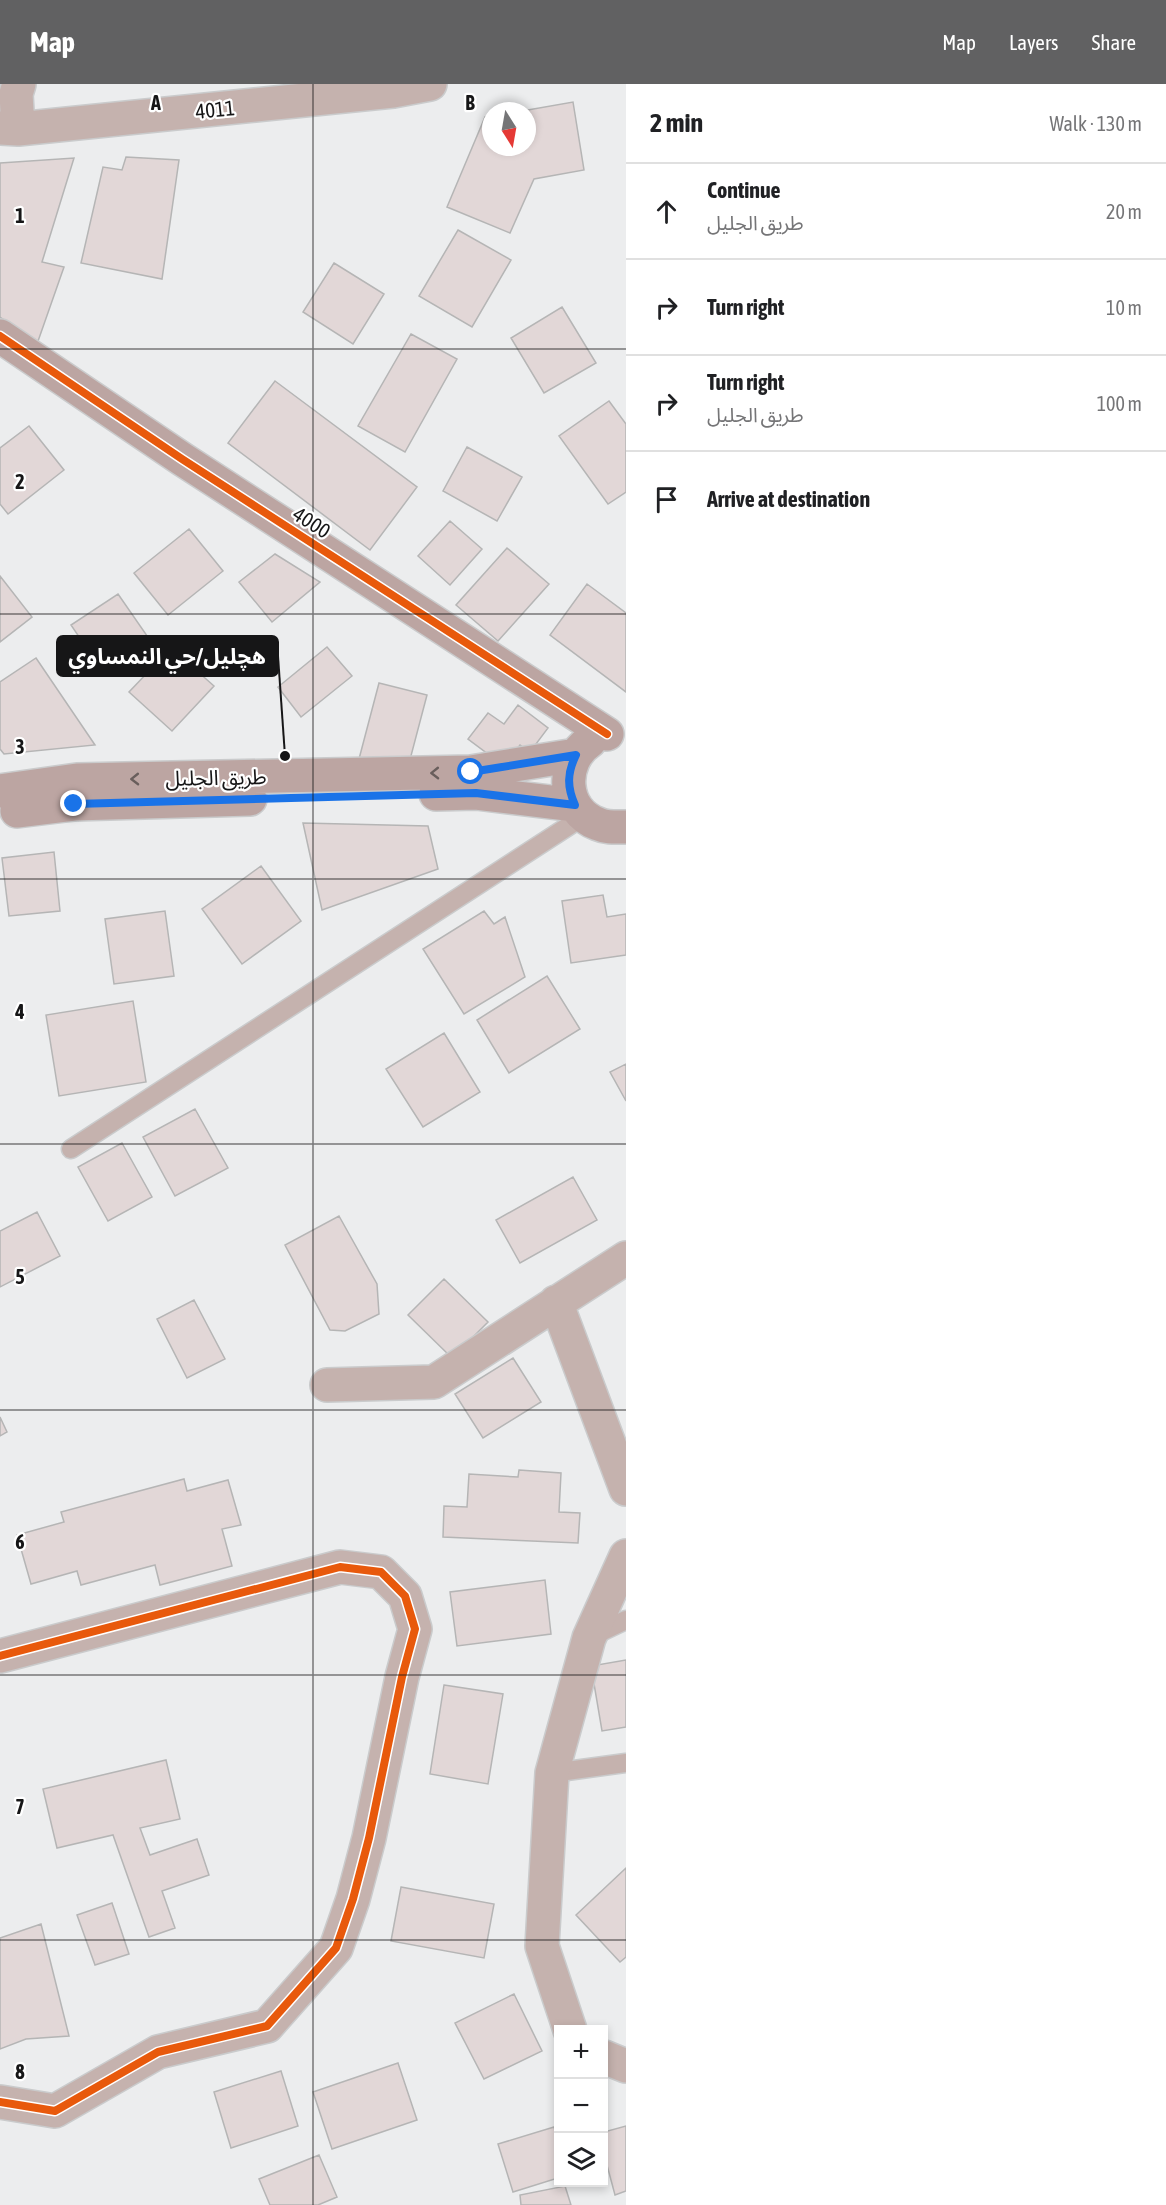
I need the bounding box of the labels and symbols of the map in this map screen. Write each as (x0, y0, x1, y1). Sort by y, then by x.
text: A (150, 91, 161, 114)
text: B (465, 91, 475, 114)
street label: 4011 (194, 95, 236, 123)
north arrow (482, 102, 536, 156)
text: 1 (15, 204, 25, 227)
text: 2 (15, 470, 25, 493)
street label: 4000 (289, 501, 335, 543)
callout: هچليل/حي النمساوي (57, 636, 278, 676)
text: هچليل/حي النمساوي (68, 643, 266, 674)
text: 3 (15, 735, 25, 758)
route start (457, 758, 483, 784)
street label: طريق الجليل (165, 764, 267, 792)
one-way arrow (430, 767, 439, 779)
one-way arrow (130, 772, 139, 785)
route end (60, 790, 86, 816)
text: 4 (14, 1000, 25, 1023)
text: 5 (15, 1265, 25, 1288)
text: 6 (15, 1530, 25, 1553)
text: 7 (15, 1795, 25, 1818)
text: 8 (15, 2060, 25, 2083)

